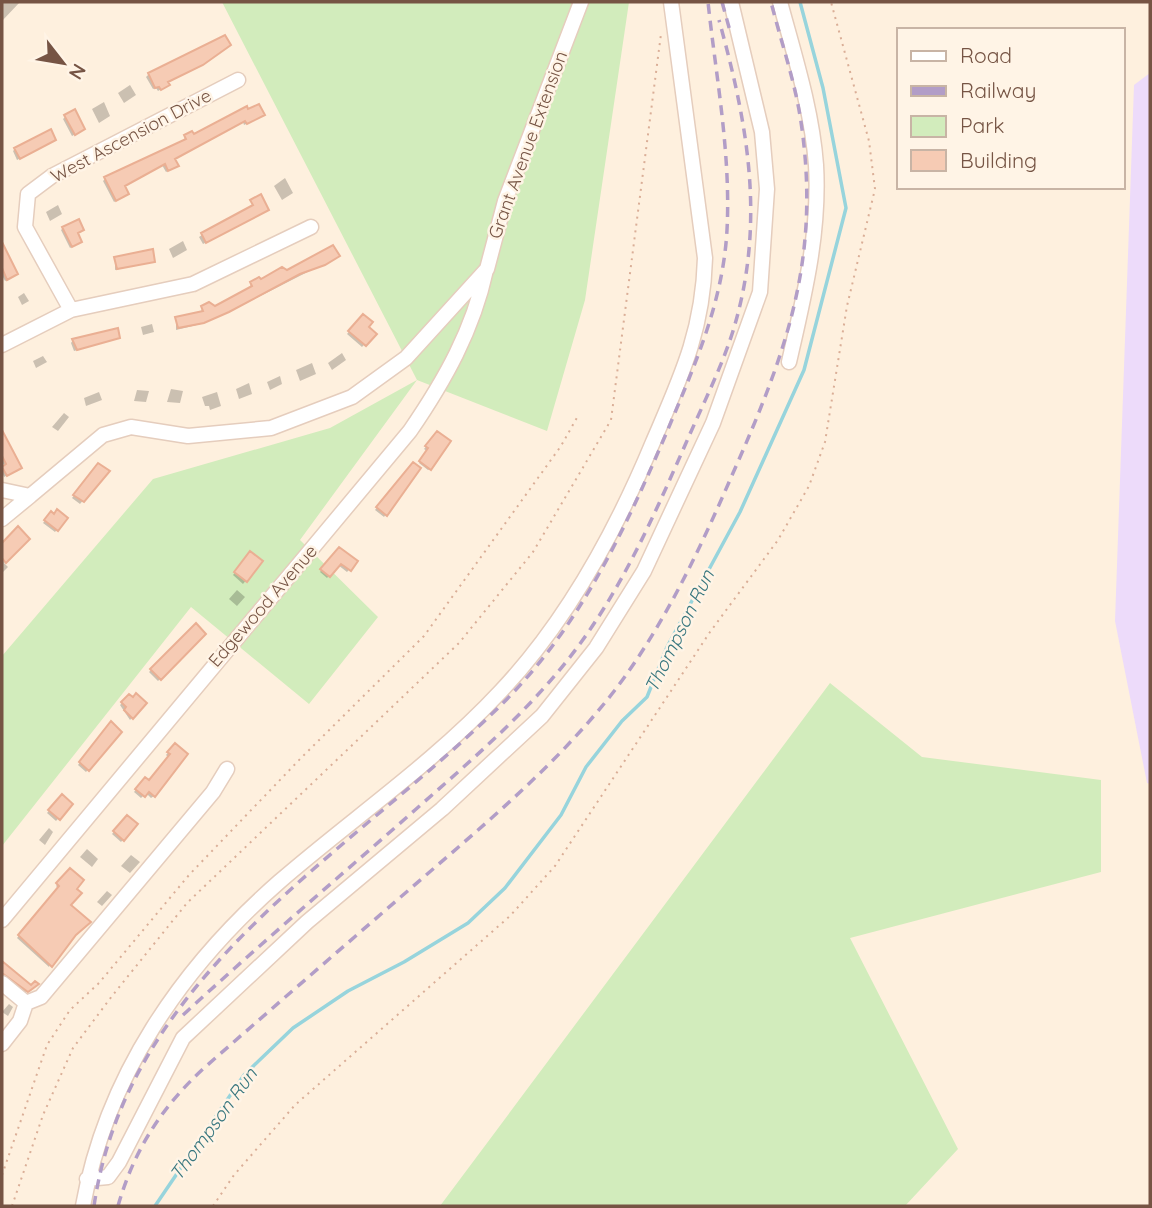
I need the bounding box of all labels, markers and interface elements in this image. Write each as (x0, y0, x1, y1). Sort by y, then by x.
north arrow (28, 28, 98, 98)
legend (897, 28, 1124, 189)
text: Road (960, 42, 1012, 68)
street label: Grant Avenue Extension (483, 48, 572, 242)
text: N (64, 60, 91, 84)
text: Railway (960, 77, 1036, 103)
street label: West Ascension Drive (47, 83, 215, 188)
text: Park (960, 112, 1004, 138)
text: Building (960, 147, 1037, 173)
street label: Edgewood Avenue (203, 540, 322, 672)
water label: Thompson Run (639, 565, 719, 696)
water label: Thompson Run (164, 1062, 263, 1185)

